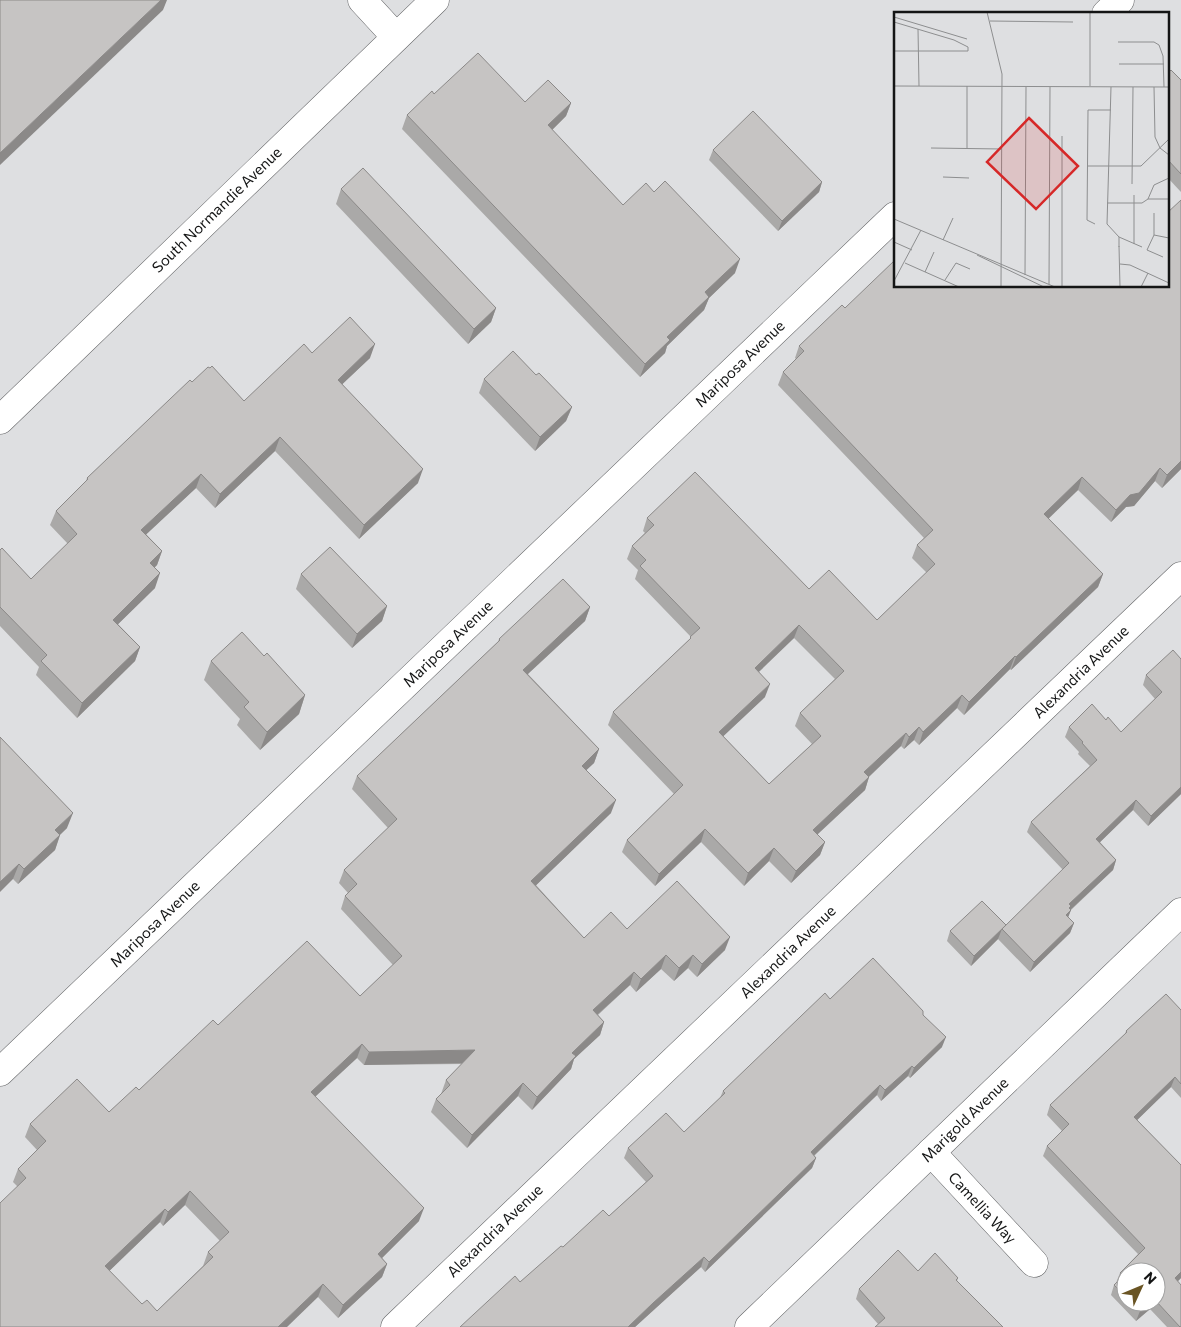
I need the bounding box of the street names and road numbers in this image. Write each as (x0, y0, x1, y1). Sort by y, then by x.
street label: South Normandie Avenue (148, 143, 285, 276)
street label: Mariposa Avenue (691, 316, 788, 410)
street label: Mariposa Avenue (399, 596, 496, 690)
street label: Alexandria Avenue (1029, 621, 1132, 721)
street label: Mariposa Avenue (106, 876, 203, 970)
street label: Alexandria Avenue (736, 901, 839, 1001)
street label: Marigold Avenue (917, 1073, 1012, 1165)
street label: Camellia Way (945, 1168, 1021, 1247)
street label: Alexandria Avenue (443, 1180, 546, 1280)

